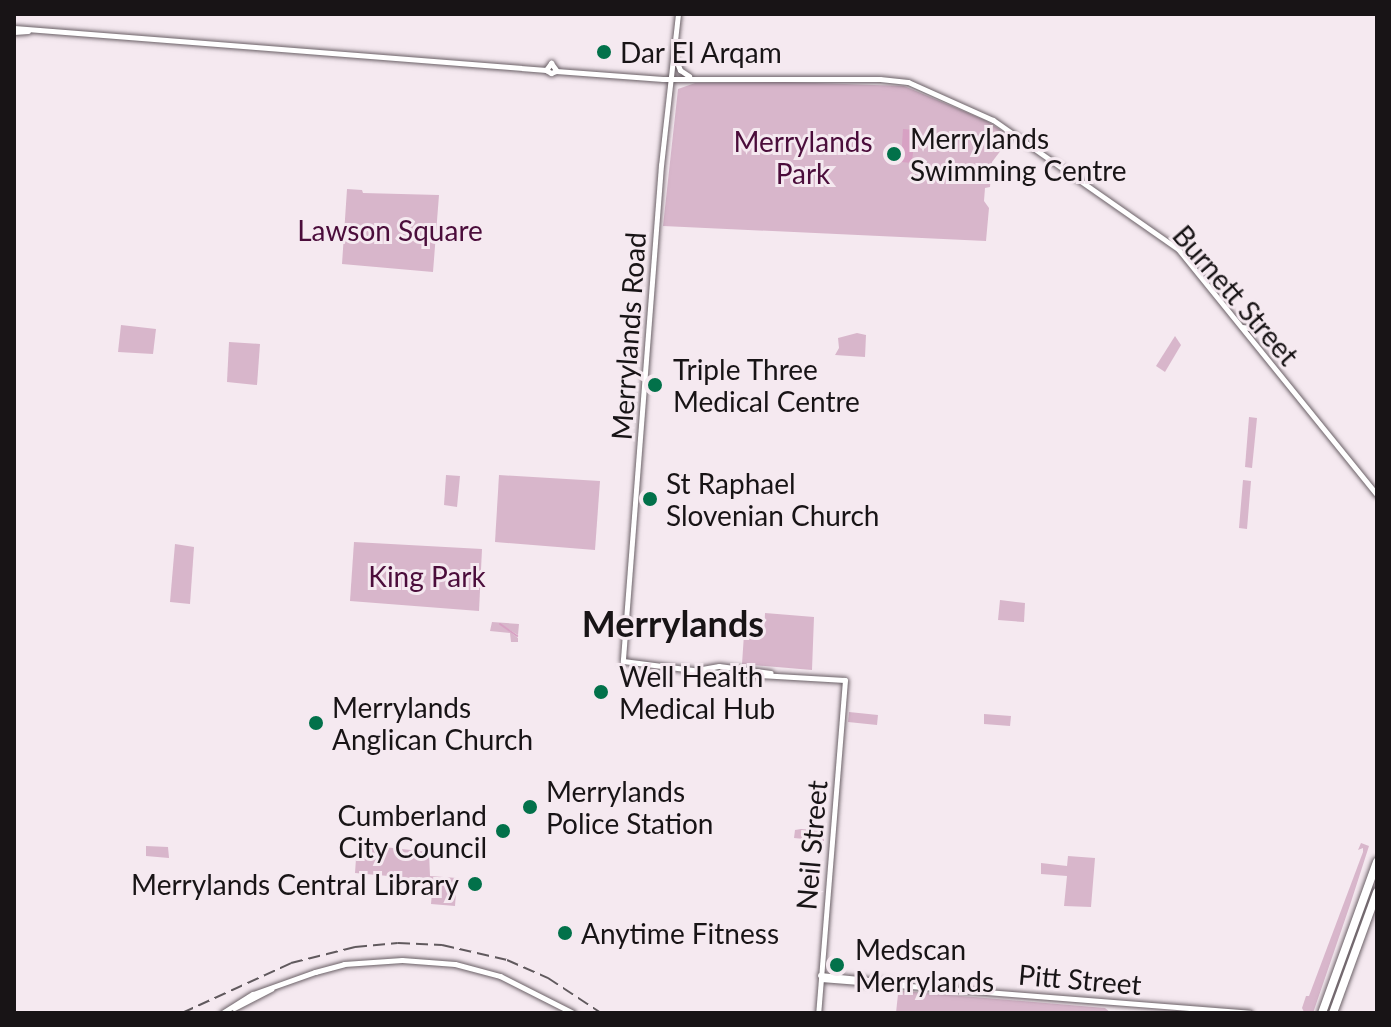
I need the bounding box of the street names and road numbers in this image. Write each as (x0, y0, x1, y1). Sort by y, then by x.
street label: Burnett Street (1166, 218, 1306, 372)
street label: Merrylands Road (604, 231, 652, 441)
street label: Neil Street (789, 779, 833, 911)
street label: Pitt Street (1017, 957, 1143, 1001)

